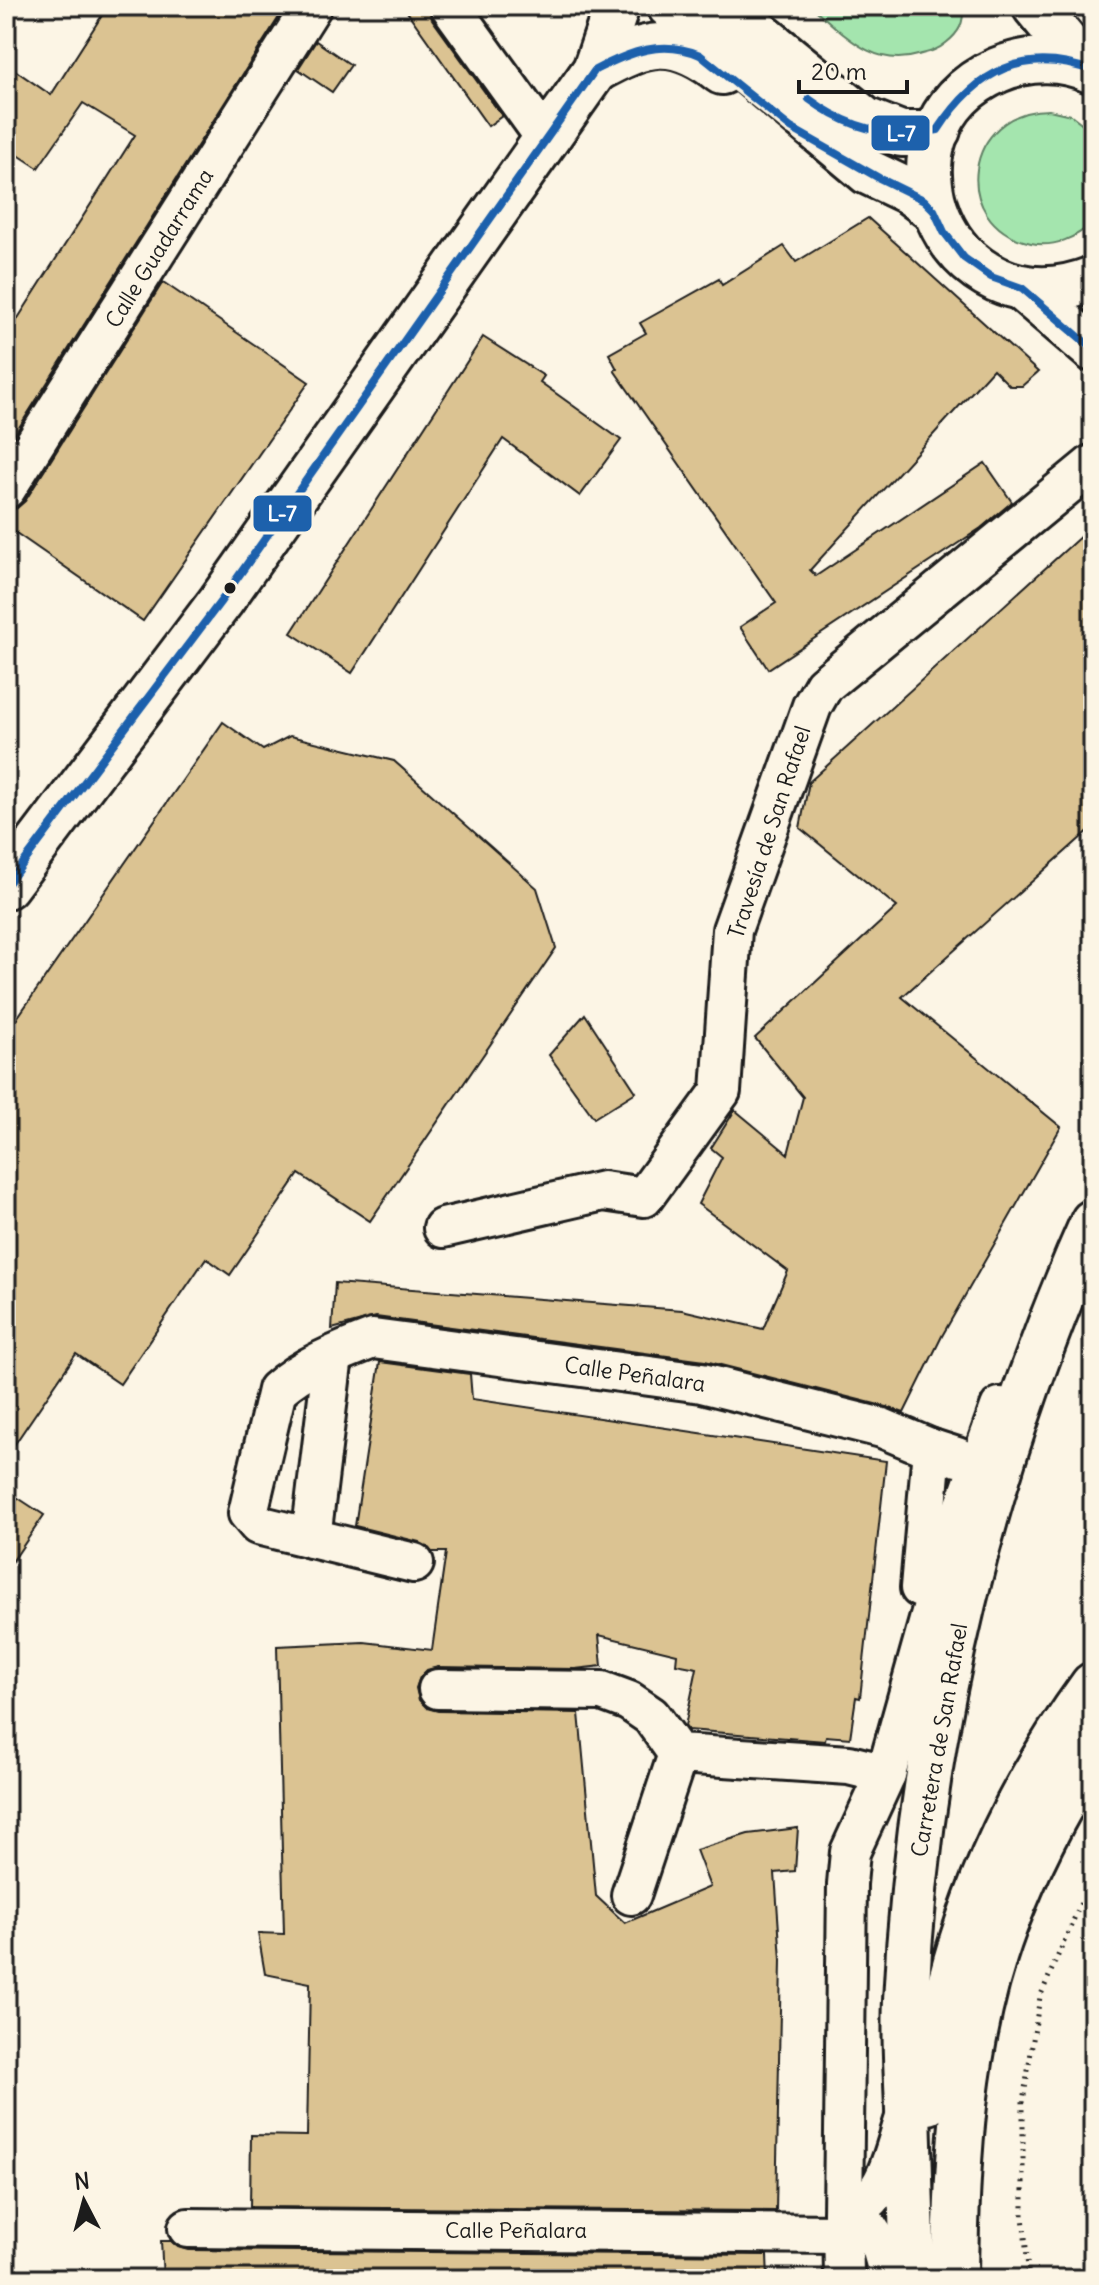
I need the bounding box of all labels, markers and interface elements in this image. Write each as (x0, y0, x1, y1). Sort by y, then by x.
scale bar (799, 44, 907, 94)
text: 20 m (811, 56, 867, 86)
line badge: L-7 (870, 114, 931, 152)
text: L-7 (886, 119, 916, 147)
street label: Calle Guadarrama (99, 163, 219, 333)
line badge: L-7 (252, 494, 313, 533)
text: L-7 (267, 499, 297, 527)
unlabelled marker (222, 580, 238, 596)
street label: Travesía de San Rafael (721, 722, 817, 942)
street label: Calle Peñalara (563, 1350, 707, 1398)
street label: Carretera de San Rafael (905, 1621, 973, 1859)
north arrow (44, 2161, 124, 2241)
text: N (73, 2166, 91, 2196)
street label: Calle Peñalara (445, 2216, 587, 2244)

